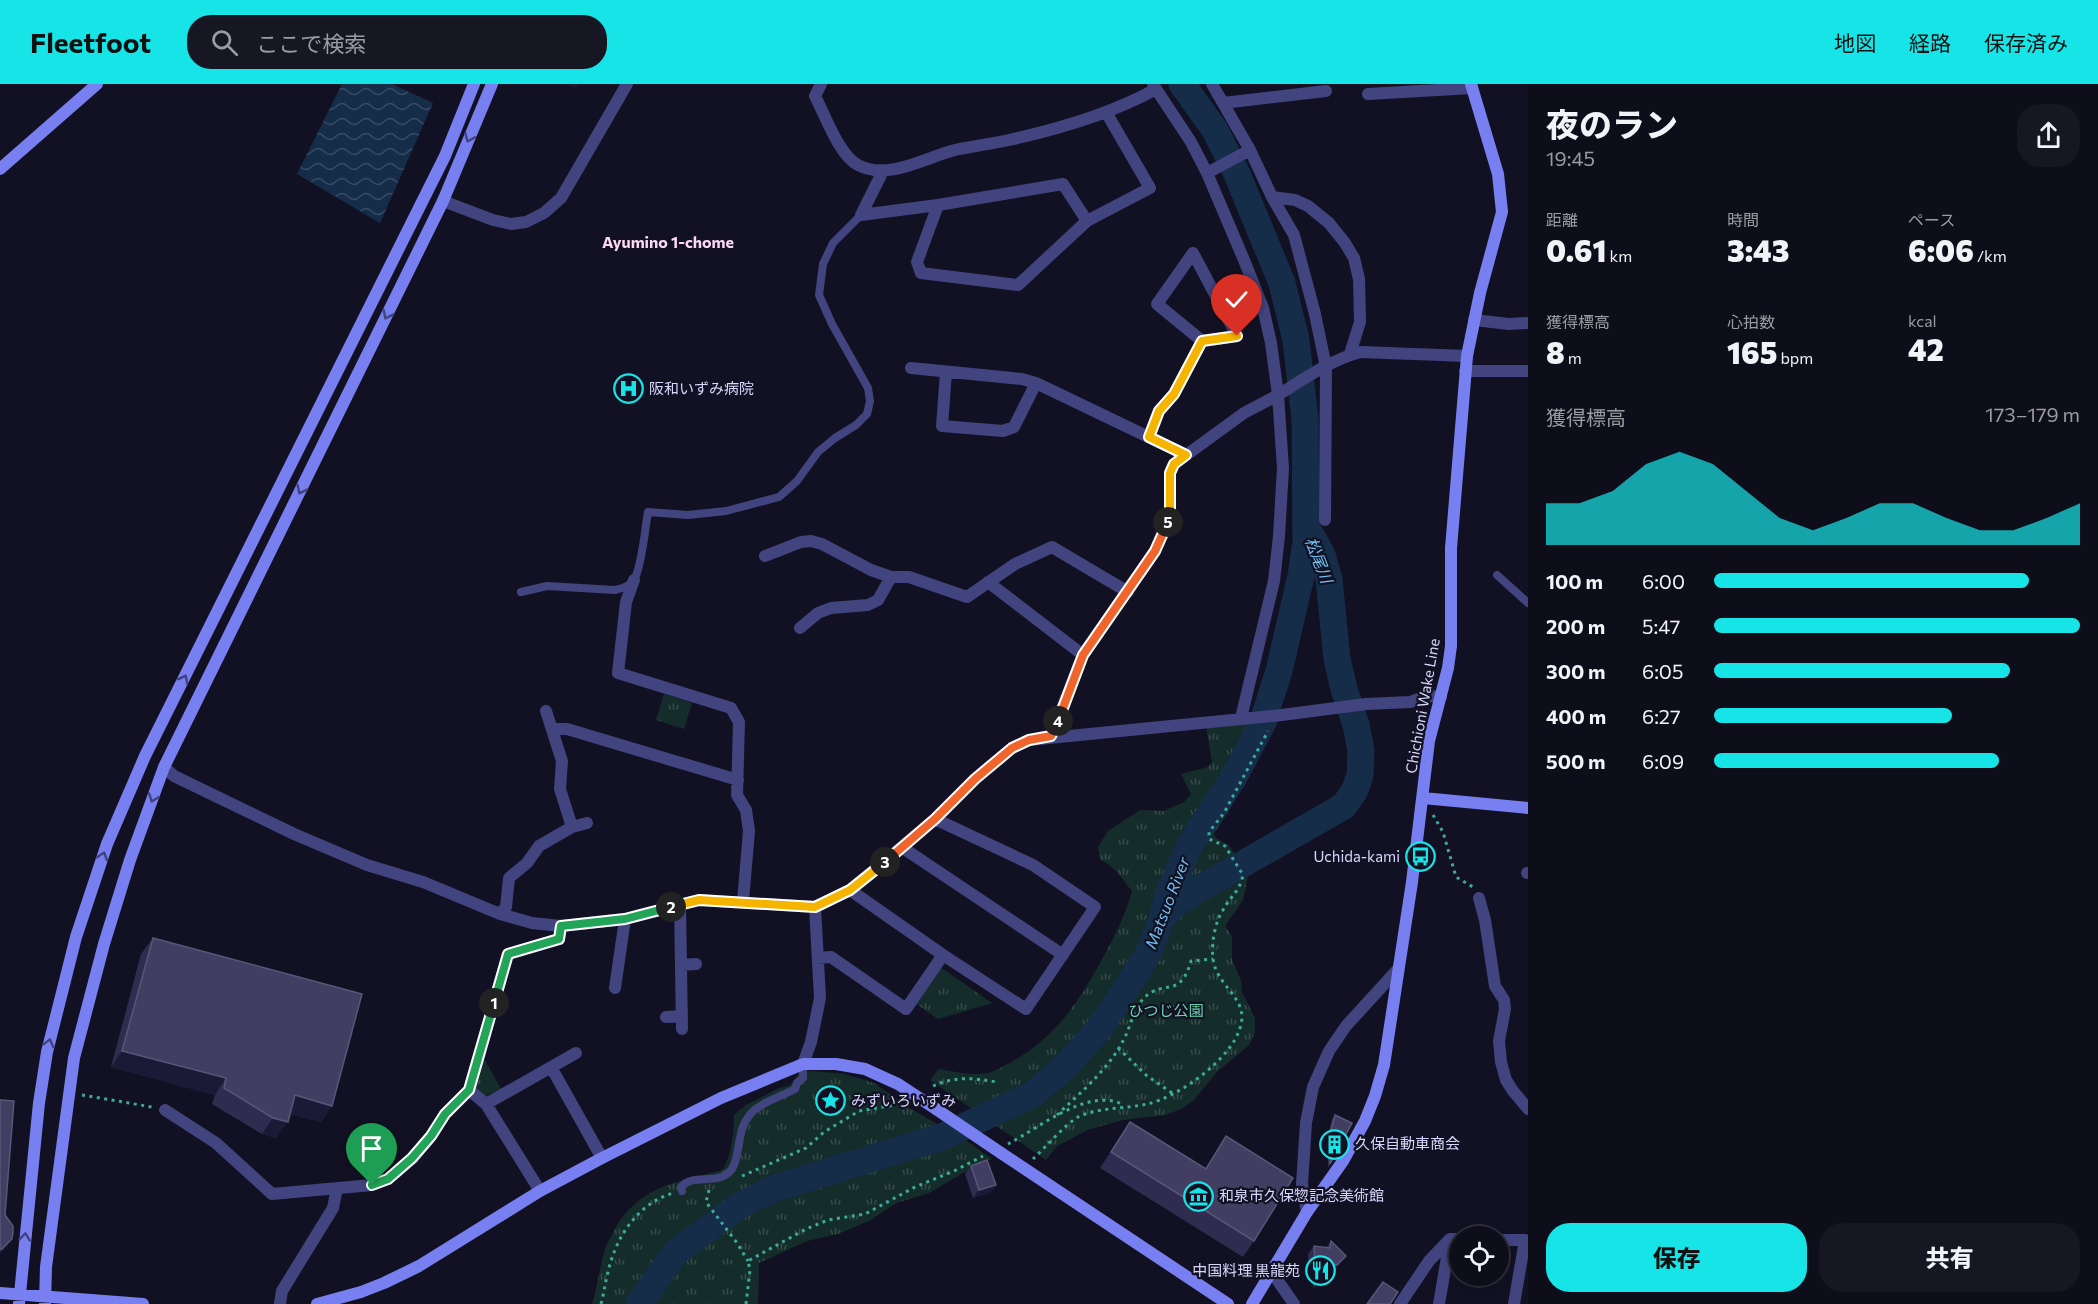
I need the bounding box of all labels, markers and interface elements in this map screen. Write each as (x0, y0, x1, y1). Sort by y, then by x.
search box (187, 15, 607, 69)
text: Fleetfoot (30, 25, 151, 59)
icon: search (208, 26, 241, 59)
text: ここで検索 (256, 30, 366, 57)
text: 地図 (1834, 30, 1876, 55)
text: 経路 (1909, 30, 1951, 55)
text: 保存済み (1984, 30, 2068, 55)
text: 夜のラン (1546, 103, 1678, 144)
button: share (2017, 104, 2080, 167)
one-way arrow (464, 132, 476, 143)
text: 19:45 (1546, 146, 1595, 170)
text: 距離 (1546, 210, 1578, 229)
text: 時間 (1727, 210, 1759, 229)
text: ペース (1908, 210, 1955, 229)
text: 0.61 (1546, 231, 1607, 268)
text: 3:43 (1727, 231, 1789, 268)
text: 6:06 (1908, 231, 1974, 268)
district label: Ayumino 1-chome (602, 232, 734, 251)
text: km (1607, 246, 1632, 265)
text: /km (1974, 246, 2007, 265)
pin (1211, 274, 1262, 336)
icon: check (1220, 283, 1253, 316)
one-way arrow (383, 308, 394, 319)
text: kcal (1908, 311, 1937, 330)
text: 獲得標高 (1546, 312, 1610, 331)
text: 心拍数 (1727, 312, 1775, 331)
text: 42 (1908, 330, 1944, 367)
text: 8 (1546, 333, 1565, 370)
text: 165 (1727, 333, 1777, 370)
text: m (1565, 348, 1582, 367)
text: bpm (1777, 348, 1813, 367)
hospital icon: 阪和いずみ病院 (612, 373, 644, 405)
place label: 阪和いずみ病院 (649, 379, 754, 397)
text: 173–179 m (1985, 402, 2080, 426)
text: 獲得標高 (1546, 405, 1626, 429)
one-way arrow (297, 483, 308, 494)
pin: 5 (1153, 507, 1183, 537)
text: 5 (1163, 512, 1173, 531)
water label: 松尾川 (1302, 534, 1338, 587)
text: 100 m (1546, 569, 1603, 593)
text: 6:00 (1642, 569, 1685, 593)
text: 200 m (1546, 614, 1605, 638)
text: 5:47 (1642, 614, 1680, 638)
street label: Chichioni Wake Line (1401, 637, 1443, 775)
text: 300 m (1546, 659, 1606, 683)
text: 6:05 (1642, 659, 1683, 683)
one-way arrow (176, 674, 188, 685)
text: 400 m (1546, 704, 1606, 728)
text: 6:27 (1642, 704, 1680, 728)
pin: 4 (1043, 706, 1073, 736)
text: 4 (1053, 711, 1063, 730)
text: 500 m (1546, 749, 1606, 773)
text: 6:09 (1642, 749, 1684, 773)
one-way arrow (148, 792, 160, 803)
bus stop icon: Uchida-kami (1405, 841, 1437, 873)
pin: 3 (870, 847, 900, 877)
place label: Uchida-kami (1313, 847, 1400, 865)
one-way arrow (96, 851, 108, 862)
text: 3 (880, 852, 890, 871)
water label: Matsuo River (1140, 854, 1193, 951)
pin: 2 (656, 892, 686, 922)
text: 2 (666, 897, 676, 916)
pin: 1 (479, 988, 509, 1018)
text: 1 (490, 993, 498, 1012)
park label: ひつじ公園 (1128, 1001, 1204, 1019)
one-way arrow (42, 1039, 55, 1049)
place icon: みずいろいずみ (814, 1085, 846, 1117)
place label: みずいろいずみ (851, 1091, 956, 1109)
pin (346, 1123, 397, 1185)
building icon: 久保自動車商会 (1318, 1128, 1350, 1160)
icon: arrive (355, 1132, 388, 1165)
place label: 久保自動車商会 (1355, 1134, 1460, 1152)
museum icon: 和泉市久保惣記念美術館 (1182, 1180, 1214, 1212)
place label: 和泉市久保惣記念美術館 (1219, 1186, 1384, 1204)
button: 保存 (1546, 1223, 1807, 1292)
button: 共有 (1819, 1223, 2080, 1292)
map controls (1449, 1226, 1509, 1286)
button: locate (1449, 1226, 1509, 1286)
one-way arrow (18, 1232, 31, 1241)
restaurant icon: 中国料理 黒龍苑 (1305, 1255, 1337, 1287)
place label: 中国料理 黒龍苑 (1192, 1261, 1300, 1279)

